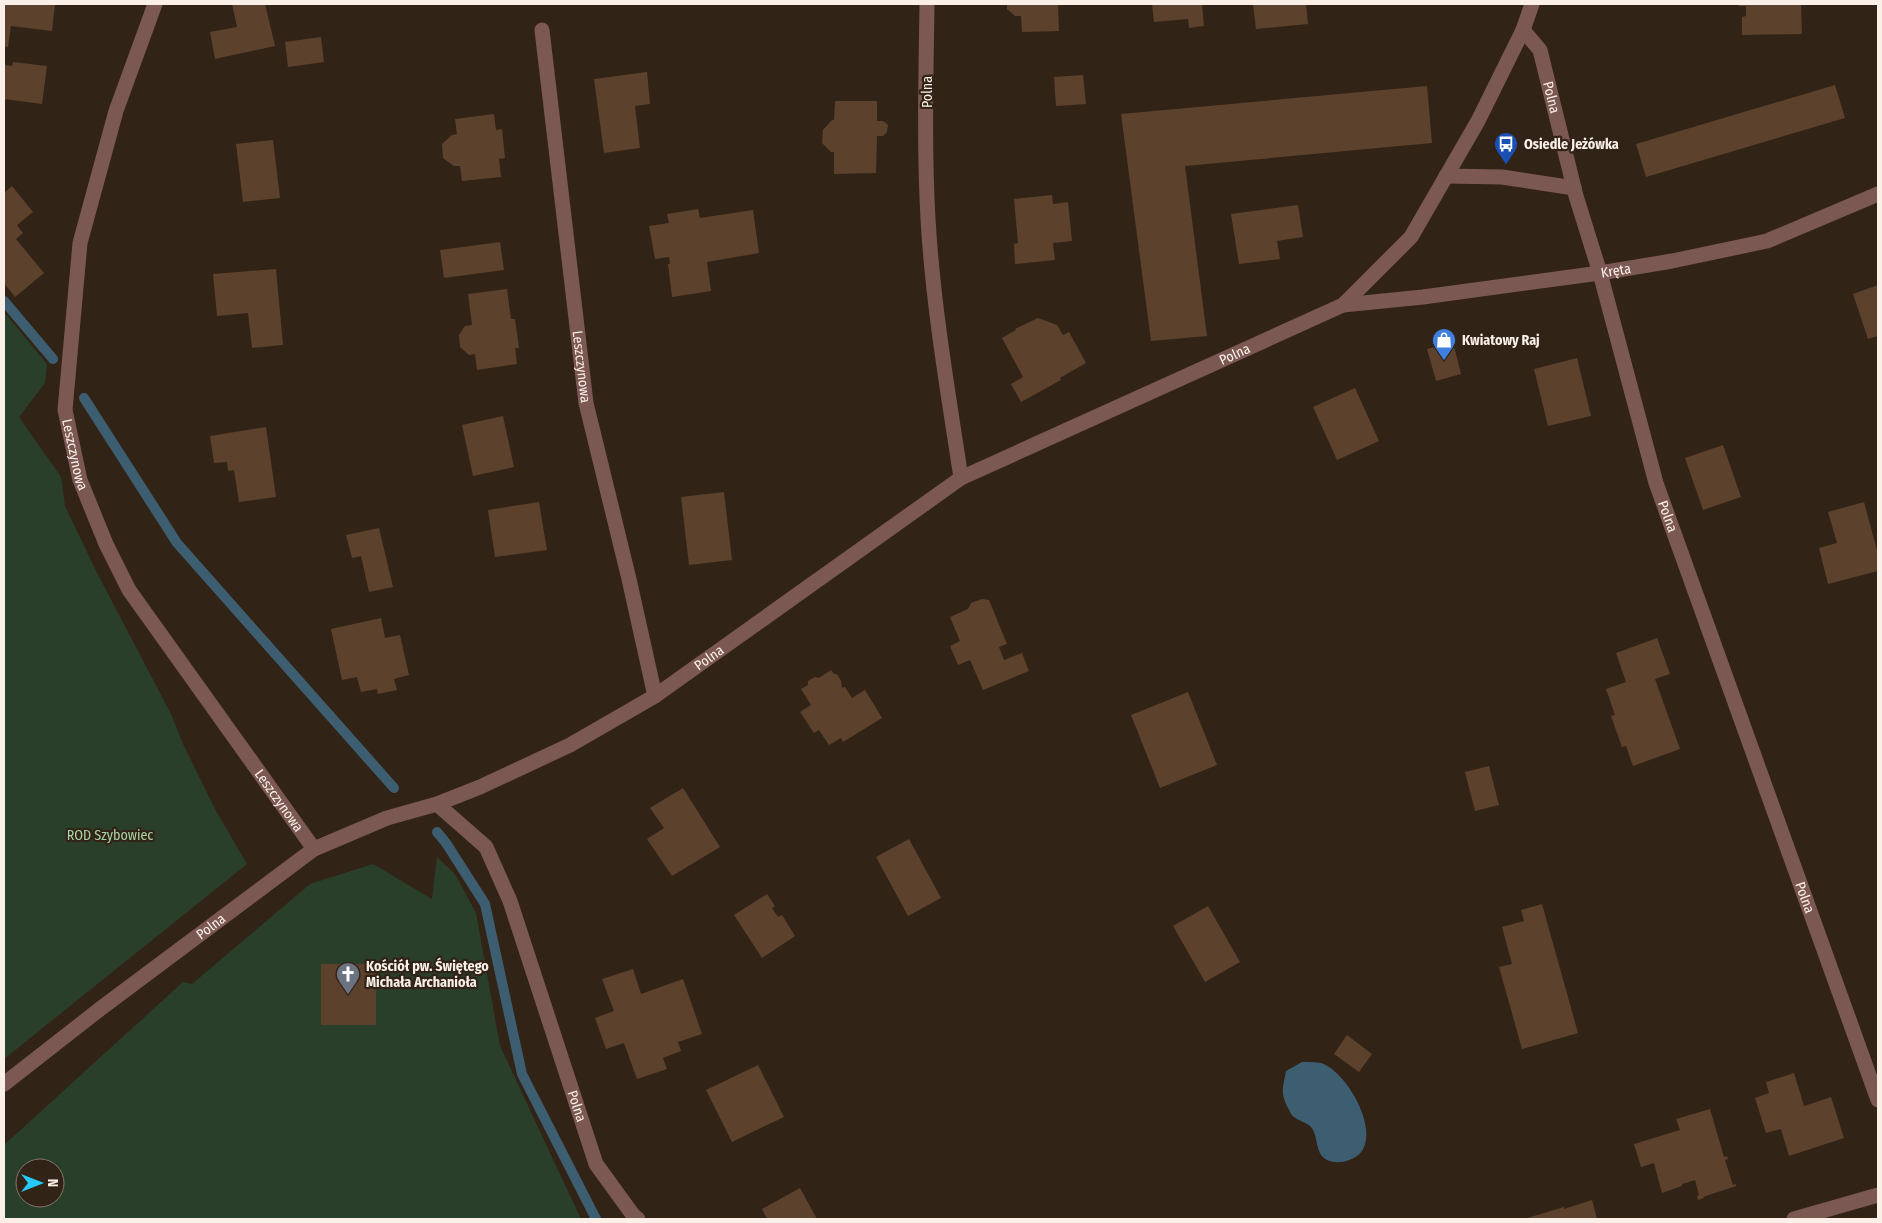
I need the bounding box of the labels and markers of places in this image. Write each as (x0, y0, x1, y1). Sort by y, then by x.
bus stop icon: Osiedle Jeżówka (1493, 131, 1519, 165)
place label: Osiedle Jeżówka (1524, 136, 1619, 153)
shop icon: Kwiatowy Raj (1431, 327, 1457, 361)
place label: Kwiatowy Raj (1462, 332, 1540, 349)
place label: Kościół pw. Świętego Michała Archanioła (366, 957, 489, 991)
church icon: Kościół pw. Świętego Michała Archanioła (335, 961, 361, 995)

